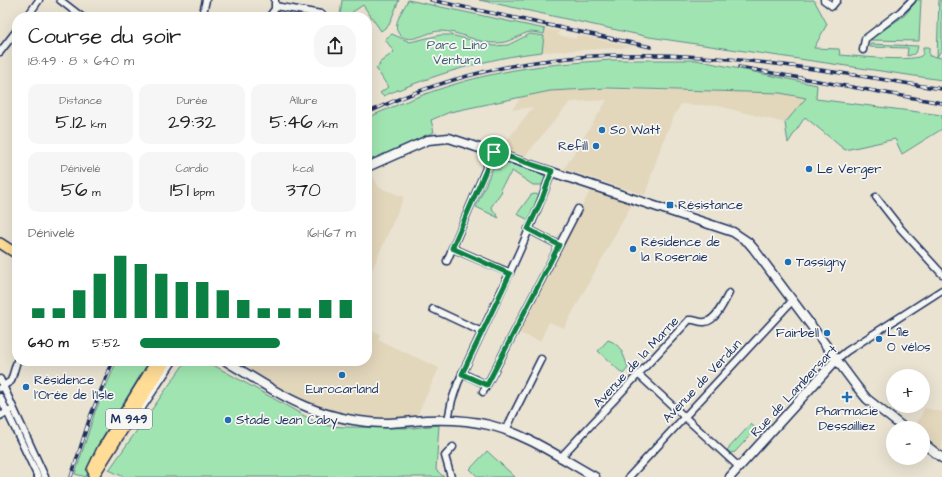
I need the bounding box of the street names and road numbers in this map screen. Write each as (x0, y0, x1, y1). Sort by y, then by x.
street label: Avenue de la Marne (589, 313, 683, 411)
street label: Avenue de Verdun (658, 335, 746, 427)
street label: Rue de Lambersart (747, 341, 842, 441)
road number: M 949 (106, 409, 152, 429)

